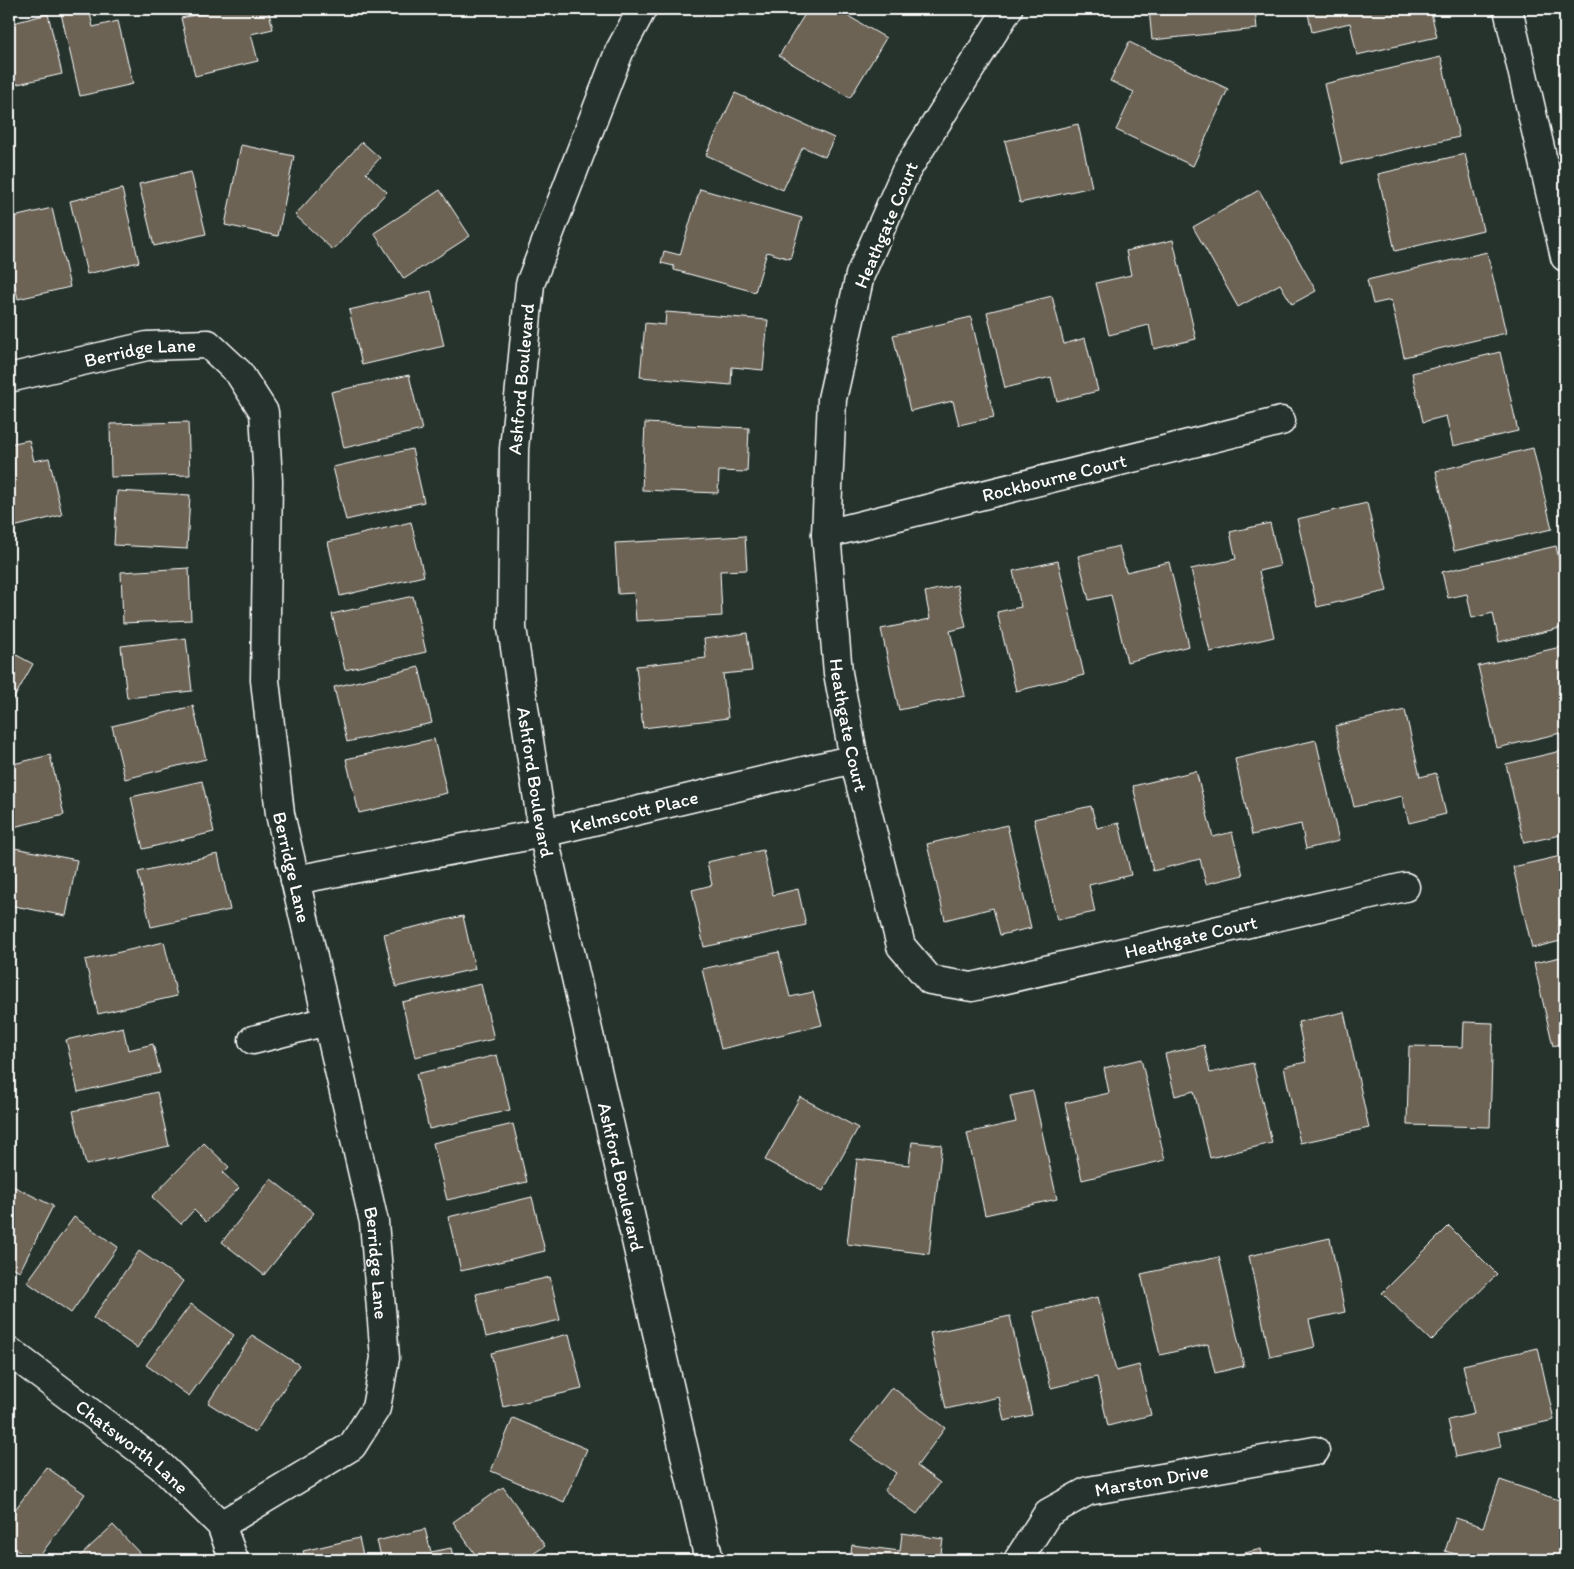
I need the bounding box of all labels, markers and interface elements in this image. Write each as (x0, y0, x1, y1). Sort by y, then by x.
street label: Heathgate Court (849, 158, 923, 292)
street label: Ashford Boulevard (503, 302, 539, 456)
street label: Berridge Lane (82, 333, 196, 372)
street label: Rockbourne Court (979, 448, 1129, 506)
street label: Heathgate Court (825, 657, 873, 794)
street label: Ashford Boulevard (513, 705, 560, 860)
street label: Kelmscott Place (568, 785, 700, 838)
street label: Berridge Lane (268, 809, 316, 925)
street label: Heathgate Court (1122, 910, 1259, 963)
street label: Ashford Boulevard (593, 1100, 650, 1254)
street label: Berridge Lane (359, 1204, 393, 1320)
street label: Chatsworth Lane (71, 1394, 194, 1498)
street label: Marston Drive (1093, 1458, 1210, 1501)

